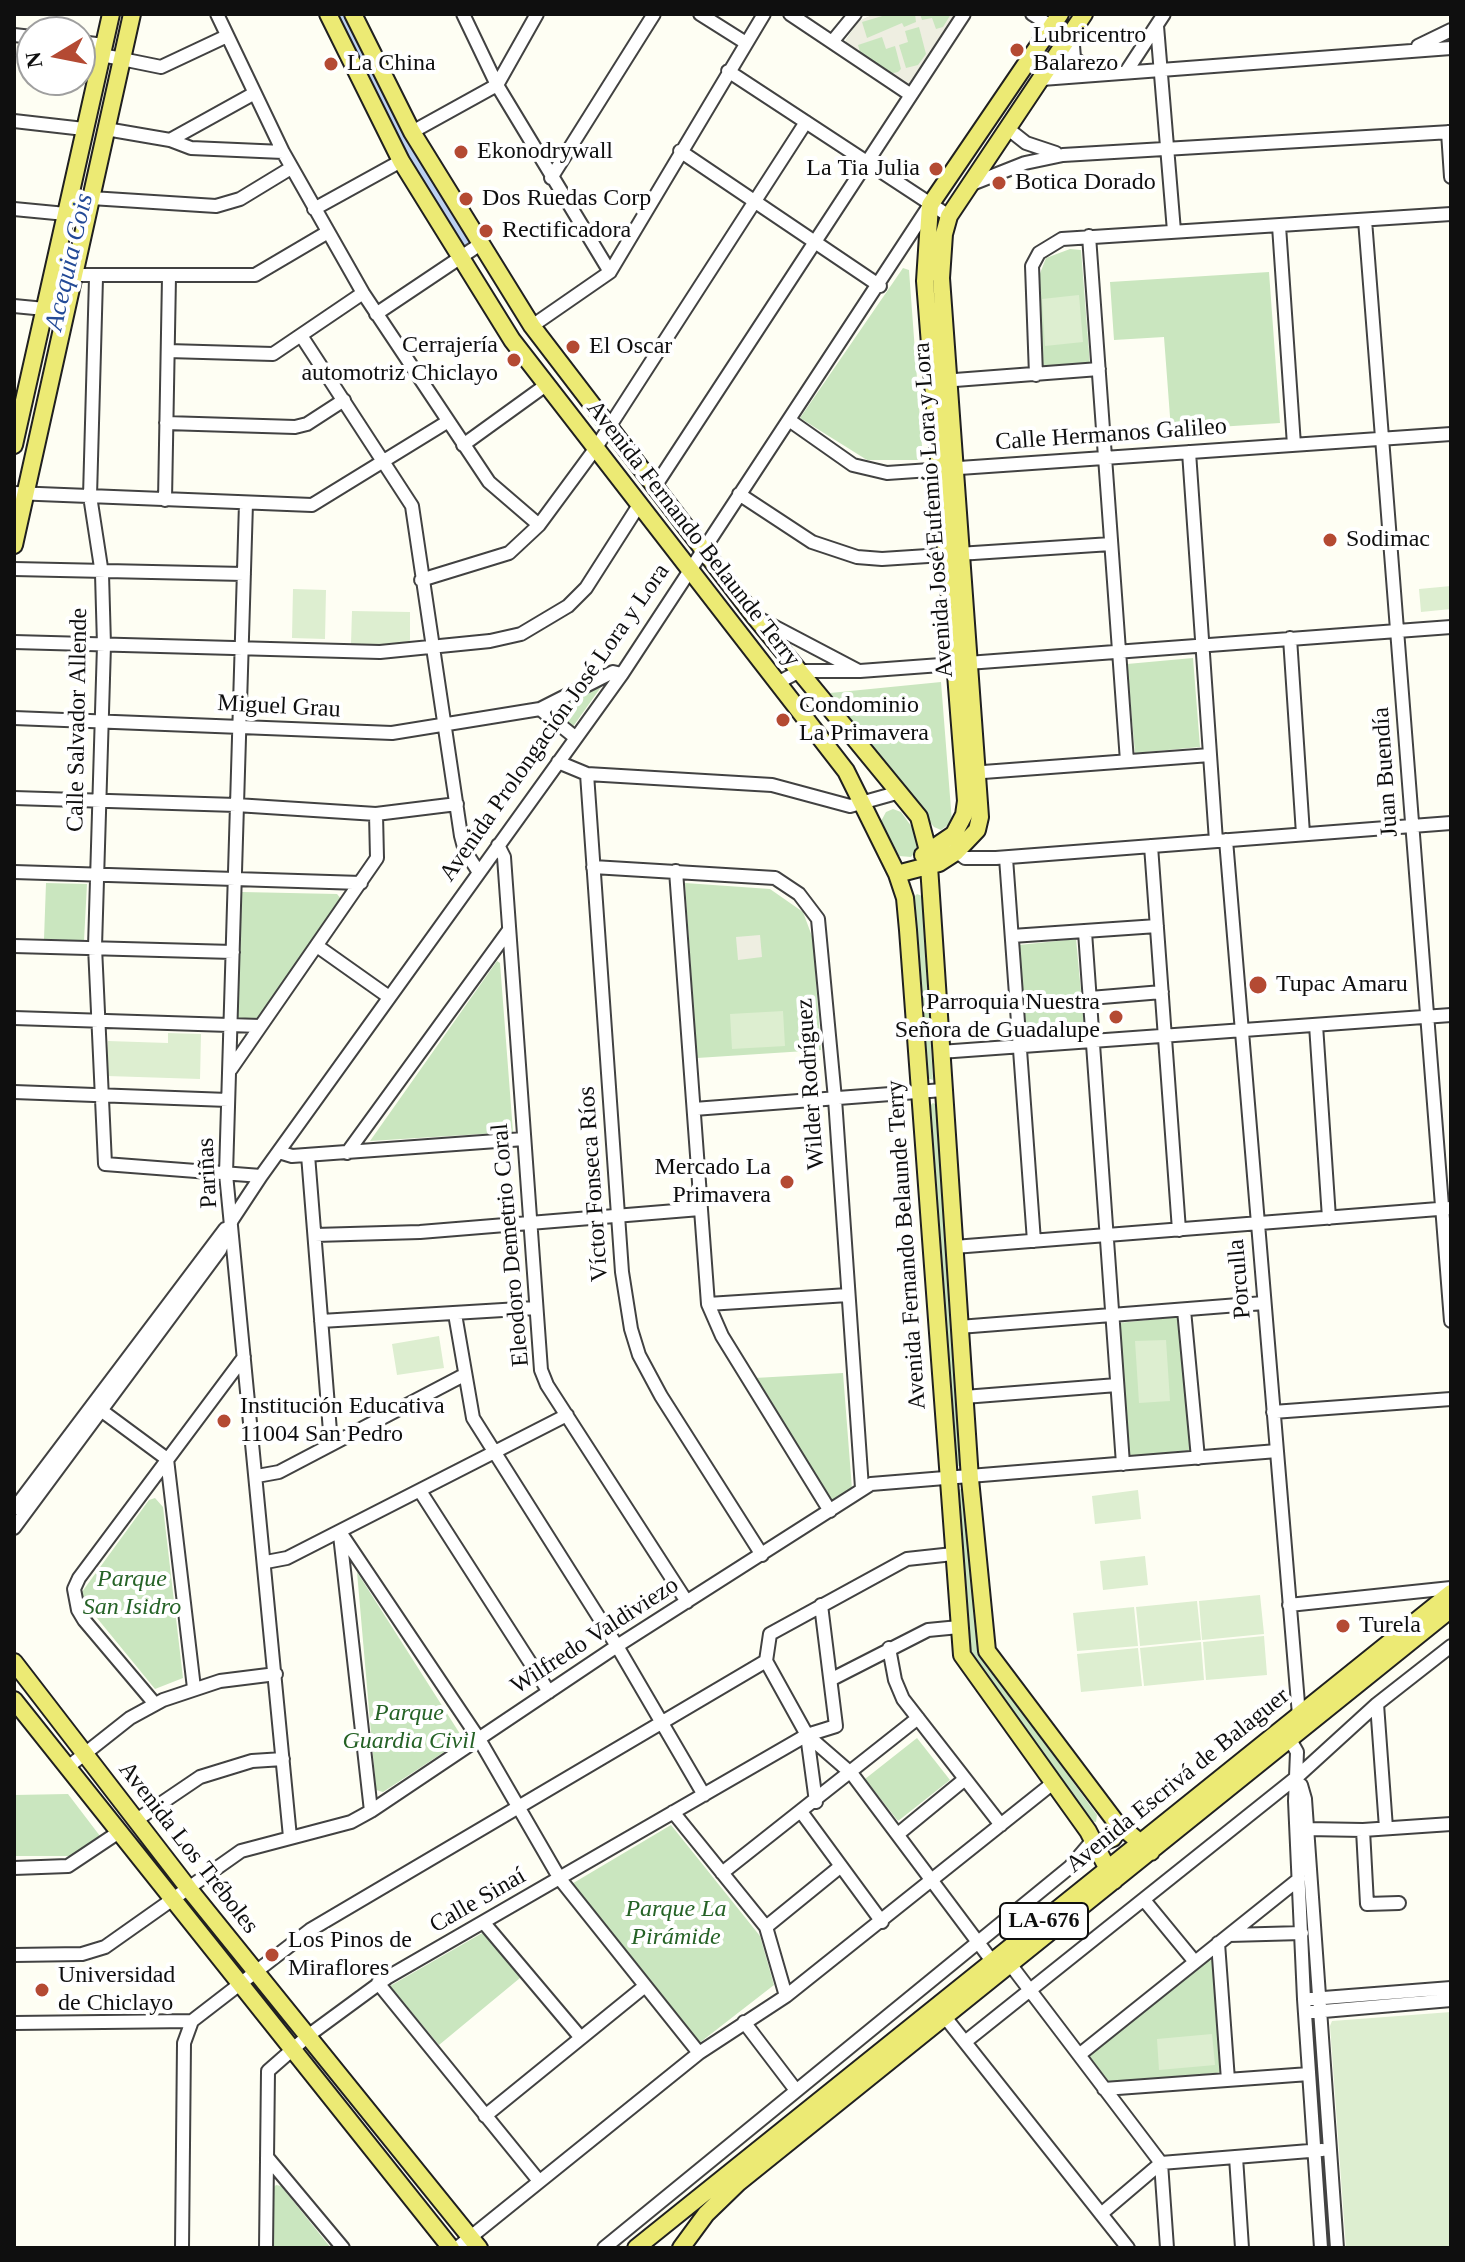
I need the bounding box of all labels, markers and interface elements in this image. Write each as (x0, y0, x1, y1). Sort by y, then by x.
north arrow (16, 16, 96, 96)
place label: Lubricentro Balarezo (1033, 22, 1146, 78)
marker: Lubricentro Balarezo (1008, 41, 1026, 59)
text: N (20, 50, 48, 70)
place label: La China (347, 50, 436, 78)
marker: La China (322, 55, 340, 73)
place label: Ekonodrywall (477, 138, 613, 166)
marker: Ekonodrywall (452, 143, 470, 161)
place label: La Tia Julia (806, 155, 920, 183)
marker: La Tia Julia (927, 160, 945, 178)
place label: Botica Dorado (1015, 169, 1156, 197)
marker: Botica Dorado (990, 174, 1008, 192)
place label: Dos Ruedas Corp (482, 185, 651, 213)
marker: Dos Ruedas Corp (457, 190, 475, 208)
water label: Acequia Cois (39, 191, 101, 333)
place label: Rectificadora (502, 217, 631, 245)
marker: Rectificadora (477, 222, 495, 240)
place label: Cerrajería automotriz Chiclayo (301, 332, 498, 388)
place label: El Oscar (589, 333, 672, 361)
marker: El Oscar (564, 338, 582, 356)
street label: Avenida José Eufemio Lora y Lora (908, 341, 960, 679)
marker: Cerrajería automotriz Chiclayo (505, 351, 523, 369)
street label: Avenida Fernando Belaunde Terry (580, 395, 806, 673)
street label: Calle Hermanos Galileo (994, 413, 1228, 457)
place label: Sodimac (1346, 526, 1430, 554)
marker: Sodimac (1321, 531, 1339, 549)
street label: Avenida Prolongación José Lora y Lora (434, 559, 676, 887)
street label: Calle Salvador Allende (62, 608, 94, 832)
street label: Miguel Grau (217, 689, 341, 725)
place label: Condominio La Primavera (799, 692, 929, 748)
street label: Juan Buendía (1367, 706, 1405, 838)
marker: Condominio La Primavera (774, 711, 792, 729)
place label: Tupac Amaru (1276, 971, 1408, 999)
marker: Tupac Amaru (1247, 974, 1269, 996)
place label: Parroquia Nuestra Señora de Guadalupe (895, 989, 1100, 1045)
street label: Wilder Rodríguez (791, 997, 831, 1171)
marker: Parroquia Nuestra Señora de Guadalupe (1107, 1008, 1125, 1026)
street label: Avenida Fernando Belaunde Terry (881, 1079, 933, 1411)
street label: Víctor Fonseca Ríos (573, 1085, 615, 1283)
street label: Eleodoro Demetrio Coral (486, 1122, 536, 1368)
street label: Pariñas (192, 1137, 224, 1209)
place label: Mercado La Primavera (654, 1154, 771, 1210)
marker: Mercado La Primavera (778, 1173, 796, 1191)
street label: Porculla (1222, 1238, 1258, 1320)
place label: Institución Educativa 11004 San Pedro (240, 1393, 445, 1449)
marker: Institución Educativa 11004 San Pedro (215, 1412, 233, 1430)
park label: Parque San Isidro (83, 1566, 181, 1622)
street label: Wilfredo Valdiviezo (506, 1571, 684, 1701)
place label: Turela (1359, 1612, 1421, 1640)
marker: Turela (1334, 1617, 1352, 1635)
street label: Avenida Escrivá de Balaguer (1061, 1682, 1295, 1880)
park label: Parque Guardia Civil (342, 1700, 476, 1756)
street label: Avenida Los Tréboles (112, 1756, 264, 1940)
street label: Calle Sinaí (425, 1862, 531, 1940)
park label: Parque La Pirámide (625, 1896, 727, 1952)
road number: LA-676 (1000, 1903, 1088, 1939)
place label: Los Pinos de Miraflores (288, 1927, 412, 1983)
marker: Los Pinos de Miraflores (263, 1946, 281, 1964)
place label: Universidad de Chiclayo (58, 1962, 175, 2018)
marker: Universidad de Chiclayo (33, 1981, 51, 1999)

